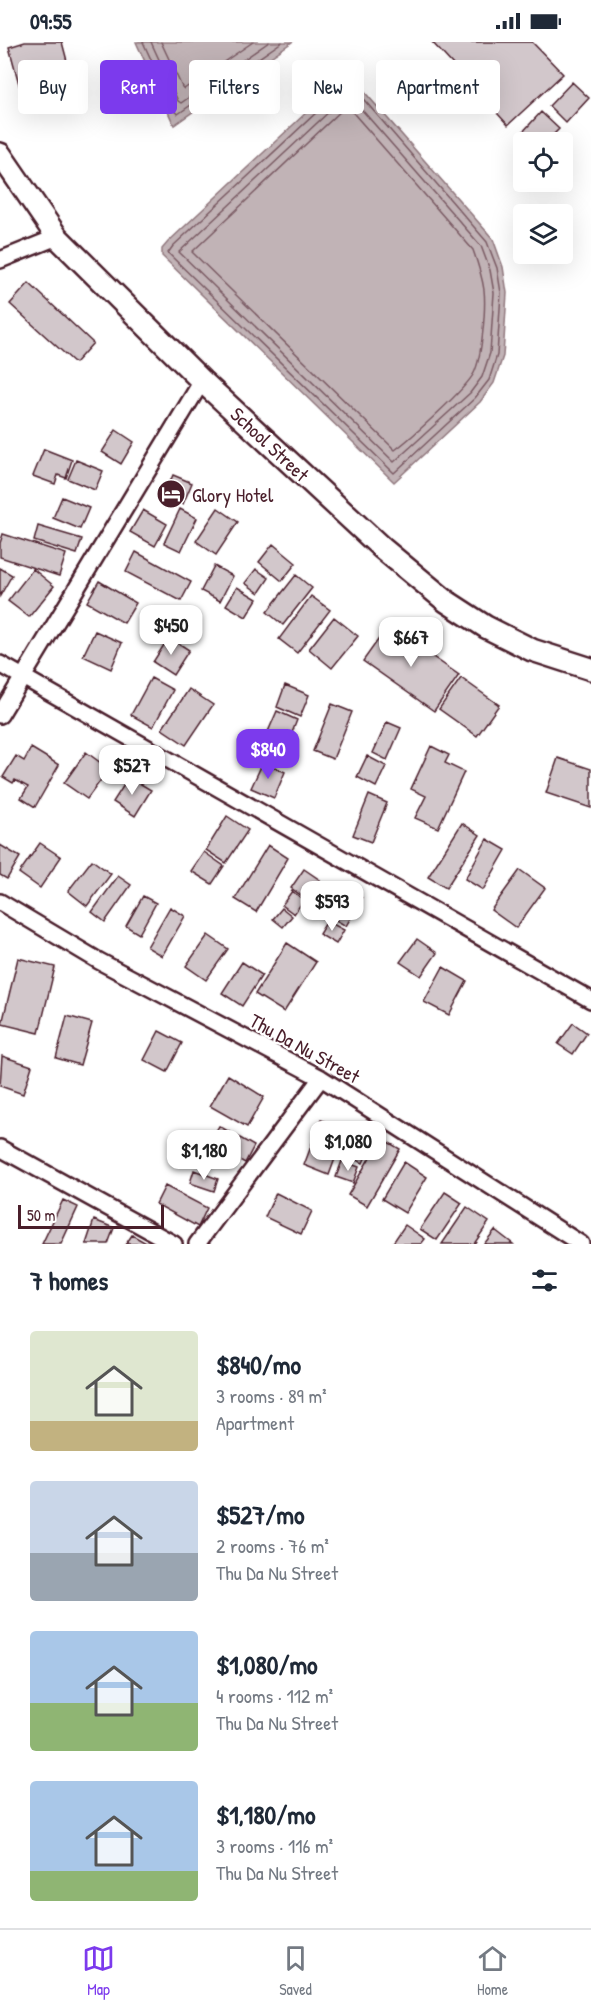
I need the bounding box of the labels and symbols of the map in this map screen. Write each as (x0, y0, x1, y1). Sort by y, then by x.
street label: School Street (225, 401, 316, 488)
hotel icon: Glory Hotel (155, 478, 187, 510)
place label: Glory Hotel (192, 481, 274, 508)
pin: $450 (135, 605, 207, 656)
pin: $667 (375, 617, 447, 668)
pin: $840 (232, 729, 304, 780)
pin: $527 (96, 745, 168, 796)
pin: $593 (296, 881, 368, 932)
street label: Thu Da Nu Street (245, 1007, 366, 1090)
pin: $1,080 (299, 1121, 397, 1172)
pin: $1,180 (155, 1130, 253, 1181)
scale bar (18, 1202, 164, 1230)

